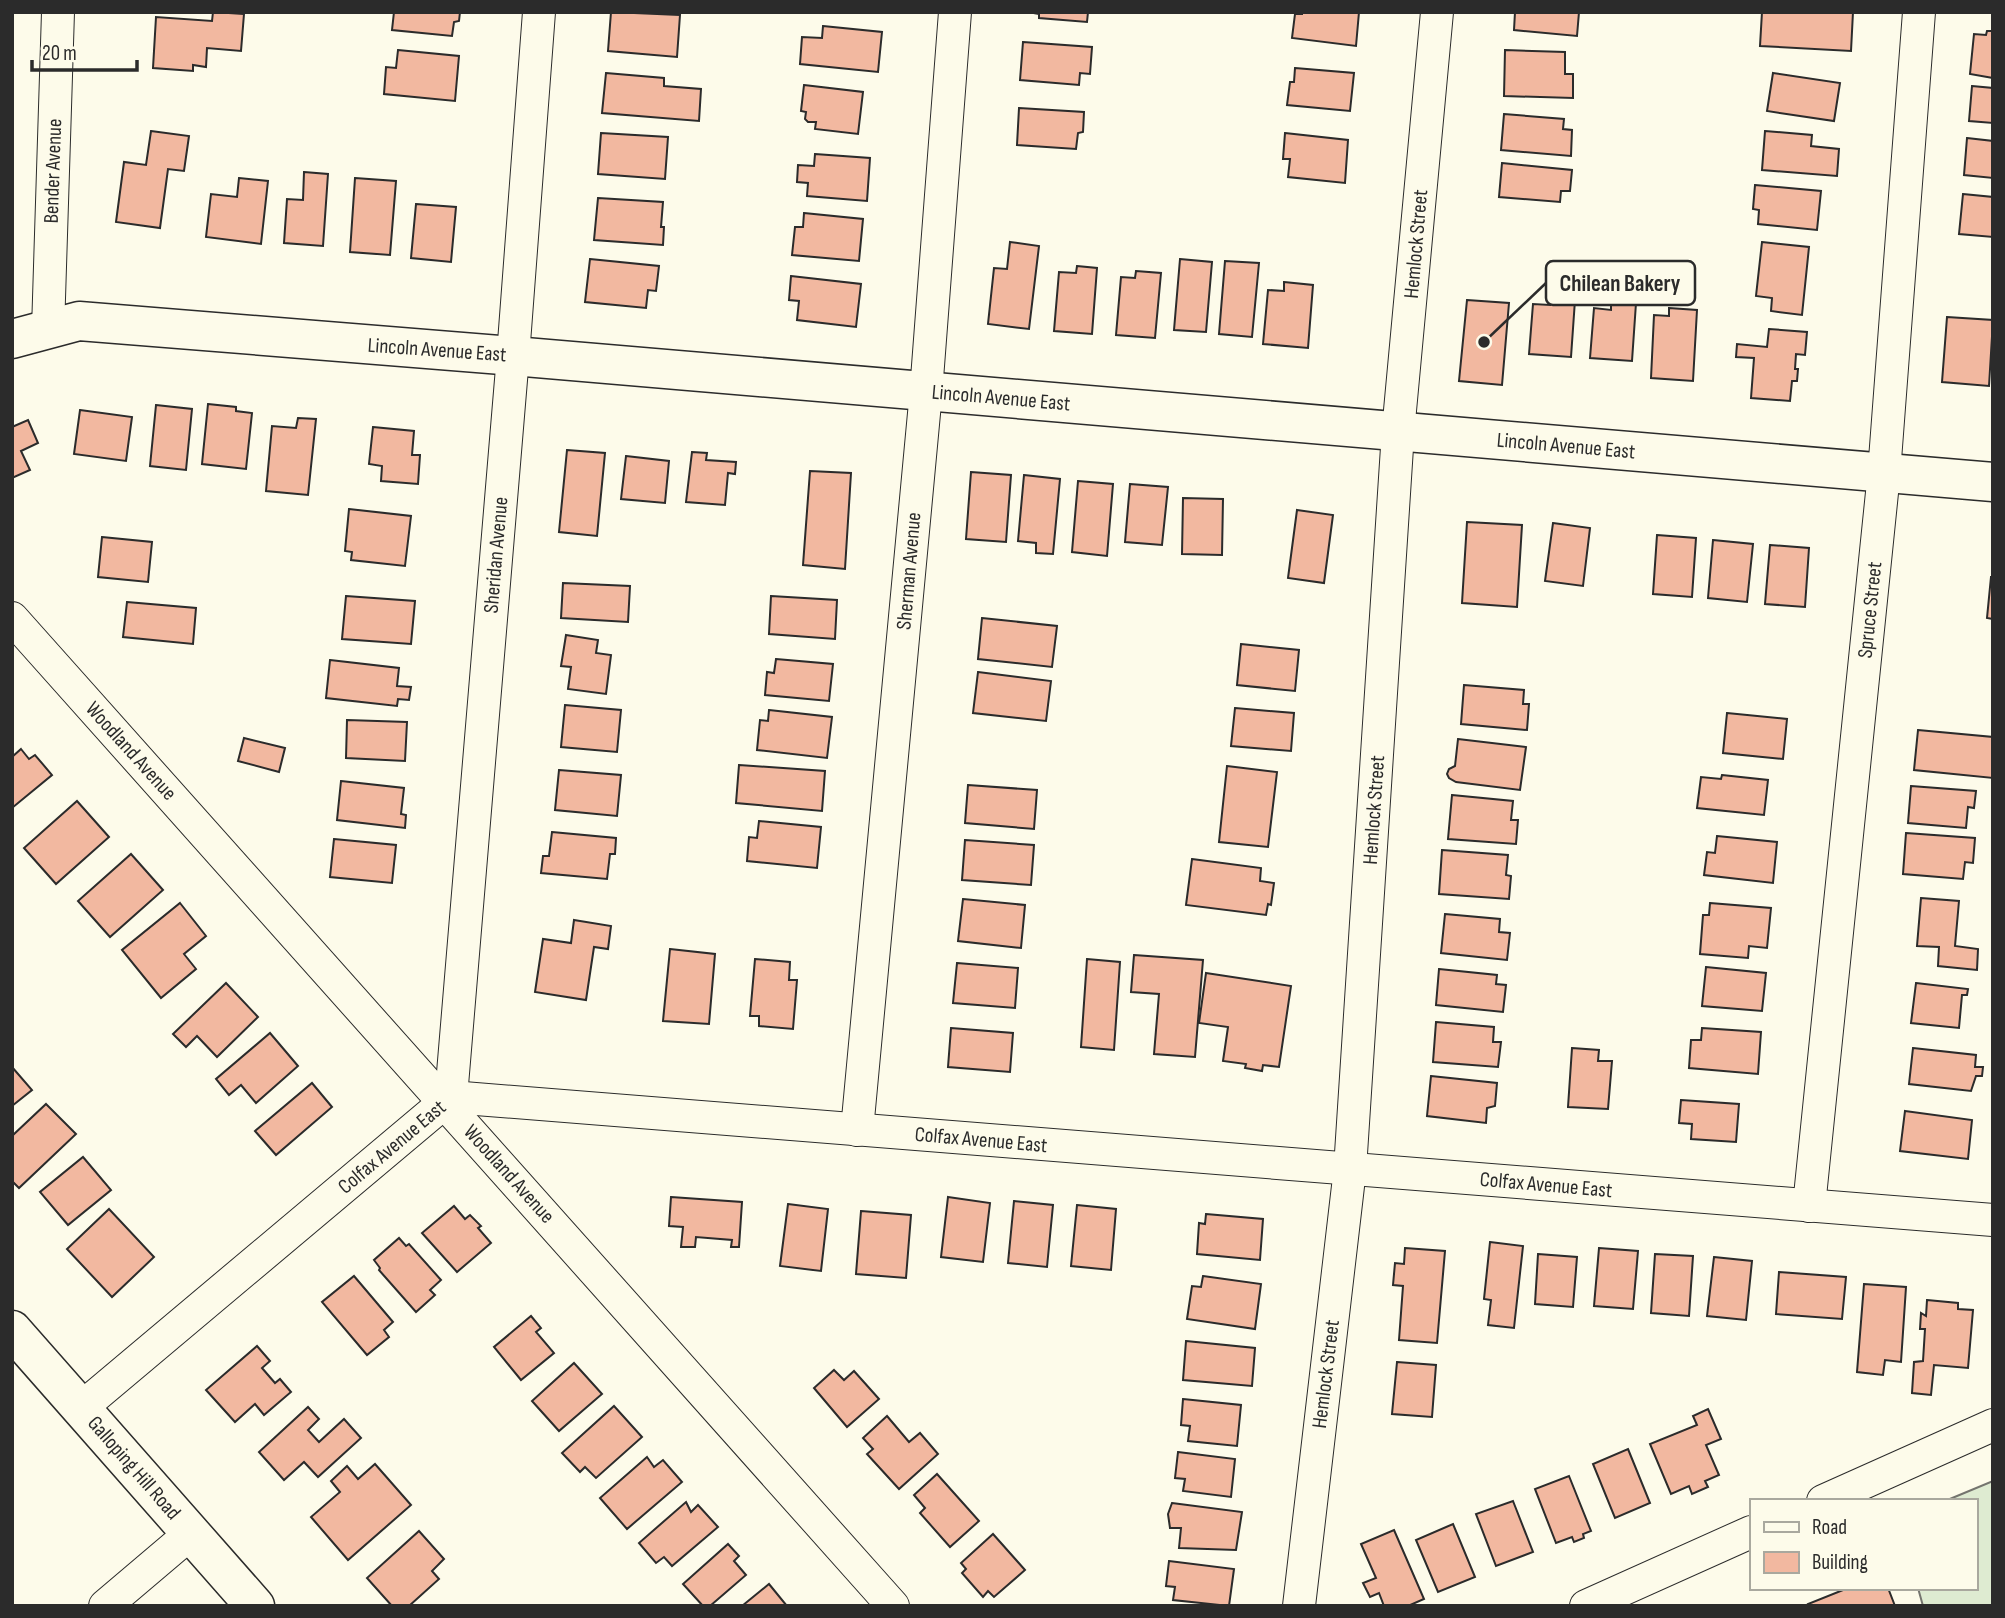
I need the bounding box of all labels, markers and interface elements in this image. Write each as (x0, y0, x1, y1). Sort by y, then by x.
scale bar (32, 28, 136, 72)
text: 20 m (42, 41, 77, 66)
street label: Bender Avenue (39, 118, 67, 224)
street label: Hemlock Street (1399, 188, 1433, 300)
callout: Chilean Bakery (1546, 261, 1695, 305)
text: Chilean Bakery (1560, 270, 1681, 298)
street label: Lincoln Avenue East (367, 333, 507, 367)
street label: Lincoln Avenue East (931, 379, 1071, 417)
street label: Lincoln Avenue East (1496, 427, 1636, 465)
street label: Sheridan Avenue (478, 496, 514, 614)
street label: Sherman Avenue (891, 511, 927, 631)
street label: Spruce Street (1853, 561, 1887, 659)
street label: Woodland Avenue (80, 697, 182, 805)
street label: Hemlock Street (1358, 755, 1390, 865)
street label: Colfax Avenue East (333, 1095, 451, 1199)
street label: Woodland Avenue (458, 1120, 560, 1228)
street label: Colfax Avenue East (914, 1122, 1048, 1158)
street label: Colfax Avenue East (1479, 1167, 1613, 1203)
street label: Hemlock Street (1307, 1318, 1345, 1430)
street label: Galloping Hill Road (82, 1411, 186, 1525)
legend (1750, 1499, 1977, 1590)
text: Road (1812, 1515, 1847, 1540)
text: Building (1812, 1550, 1868, 1575)

